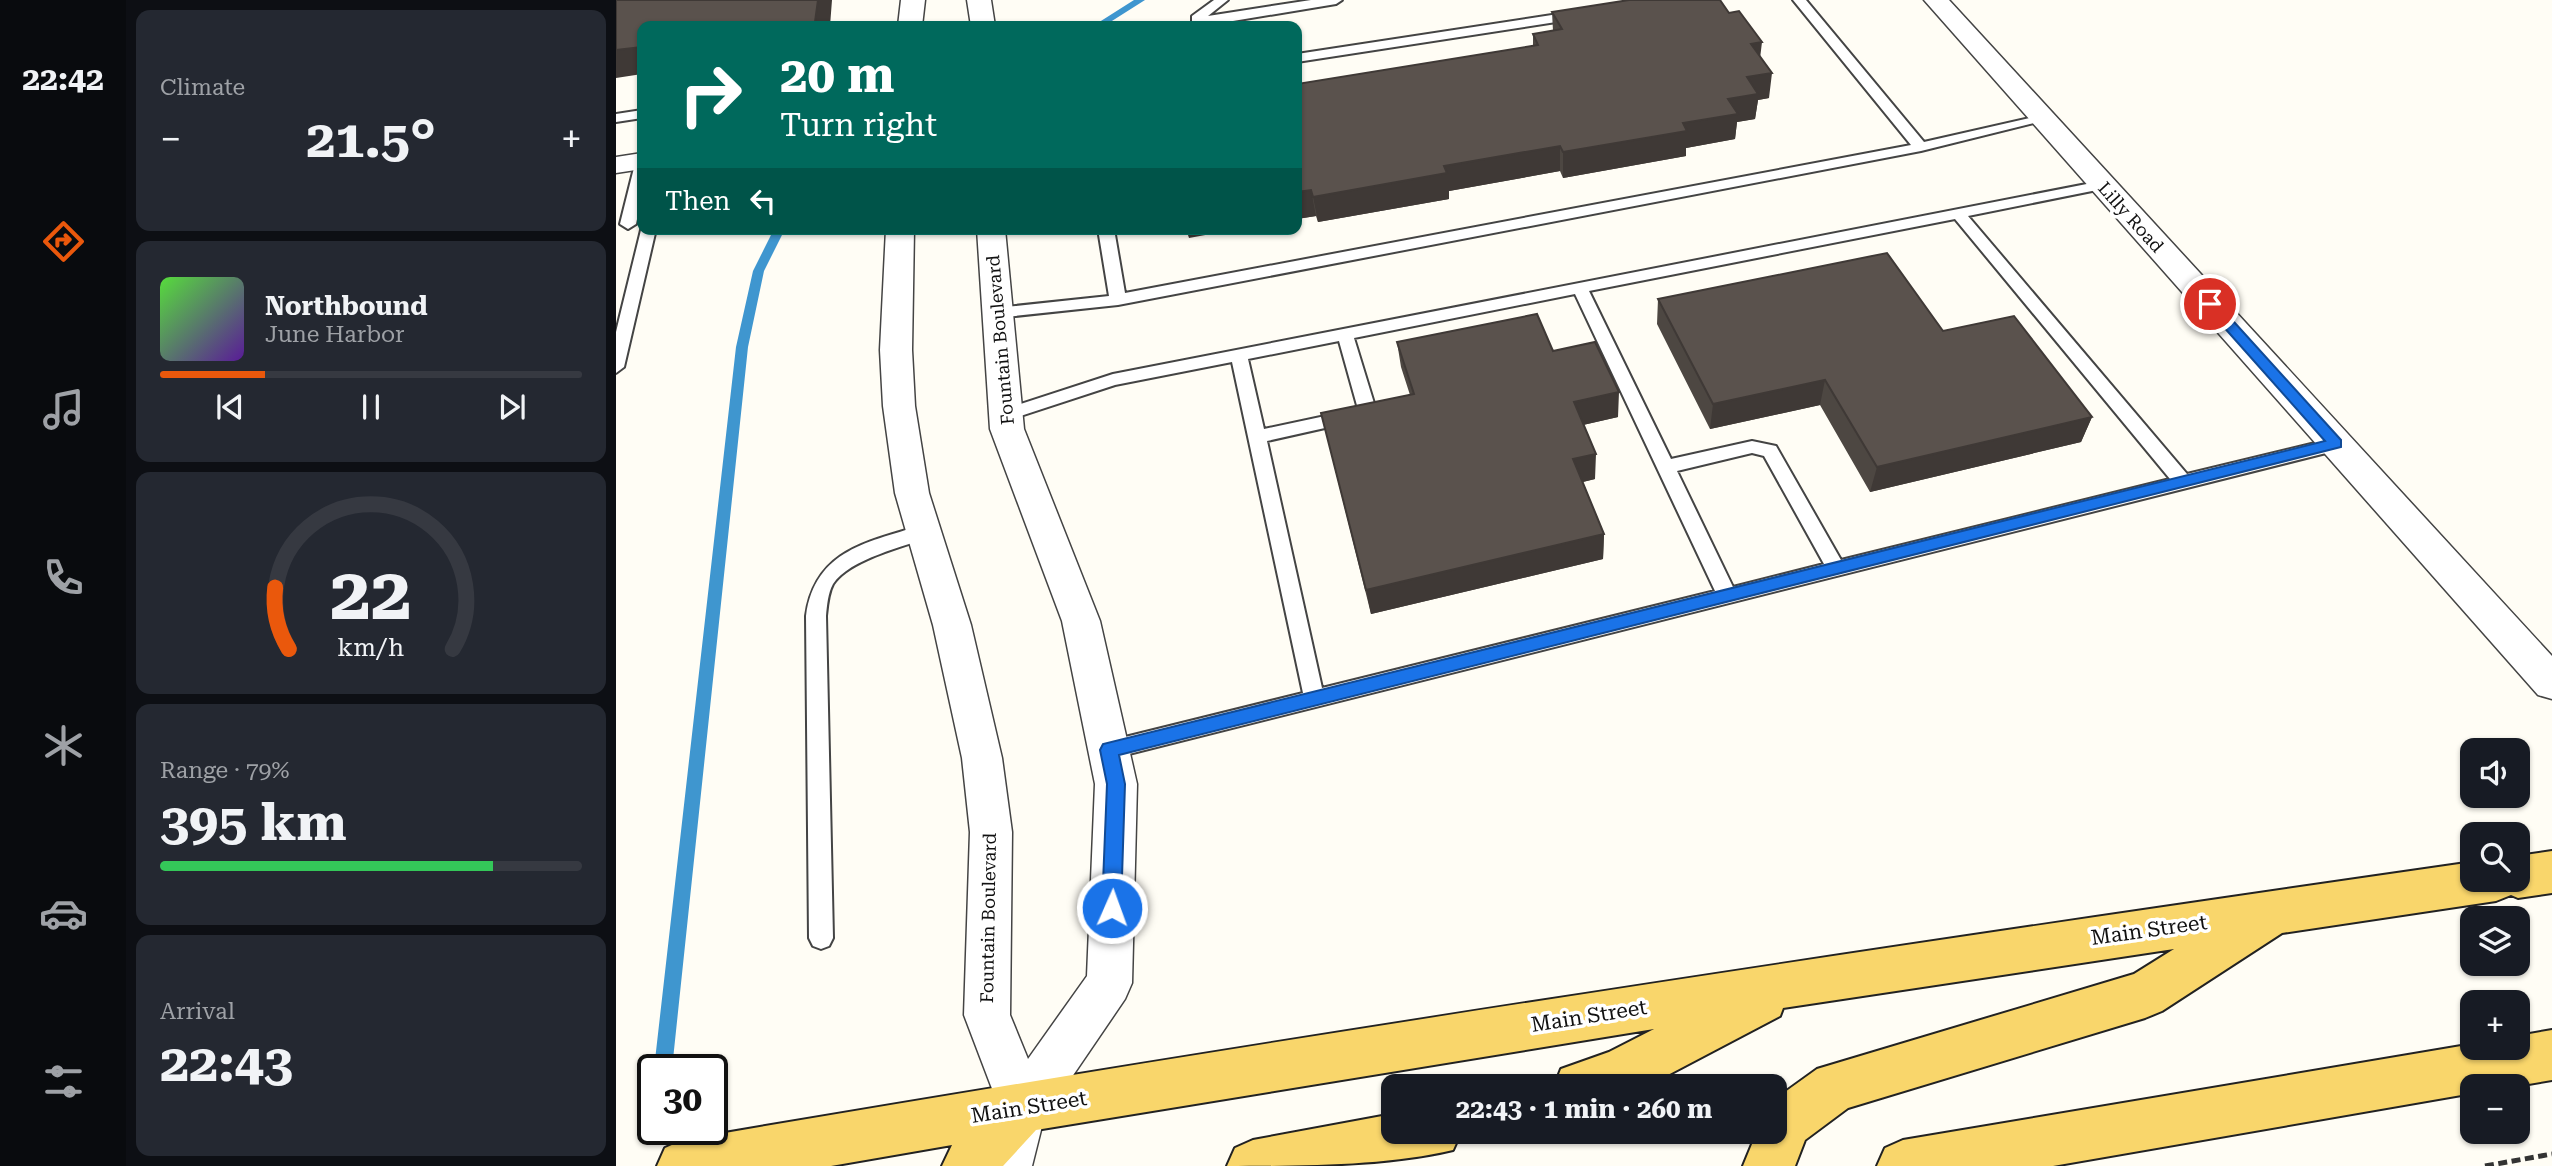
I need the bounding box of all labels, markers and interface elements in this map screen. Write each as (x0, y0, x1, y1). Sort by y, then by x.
text: 20 m (780, 47, 895, 104)
icon: right (665, 49, 756, 140)
text: 22:42 (22, 60, 104, 98)
text: Climate (160, 74, 245, 101)
text: Turn right (780, 106, 937, 144)
text: 21.5° (306, 109, 436, 170)
text: − (160, 117, 181, 161)
text: + (561, 117, 582, 161)
street label: Lilly Road (2094, 177, 2168, 257)
icon: left (744, 182, 782, 220)
text: Then (665, 186, 730, 216)
icon: directions (39, 217, 88, 266)
street label: Fountain Boulevard (982, 254, 1018, 426)
pin (2180, 274, 2240, 334)
icon: arrive (2191, 285, 2229, 323)
text: Northbound (265, 291, 428, 321)
text: June Harbor (265, 321, 405, 348)
icon: music (39, 385, 88, 434)
icon: previous (211, 388, 249, 426)
icon: pause (352, 388, 390, 426)
icon: next (493, 388, 531, 426)
text: 22 (330, 552, 412, 637)
icon: phone (39, 553, 88, 602)
text: km/h (338, 633, 404, 662)
icon: climate (39, 721, 88, 770)
map controls (2460, 738, 2530, 1144)
button: sound (2460, 738, 2530, 808)
text: Range · 79% (160, 757, 289, 784)
text: 395 km (160, 792, 347, 853)
button: search (2460, 822, 2530, 892)
street label: Fountain Boulevard (976, 832, 1000, 1003)
position arrow (1075, 871, 1149, 945)
icon: car (39, 889, 88, 938)
button: layers (2460, 906, 2530, 976)
street label: Main Street (2089, 910, 2209, 950)
button: + (2460, 990, 2530, 1060)
street label: Main Street (1529, 995, 1649, 1037)
text: Arrival (160, 998, 235, 1025)
text: 22:43 (160, 1033, 293, 1094)
speed limit sign: 30 (637, 1054, 728, 1145)
icon: filters (39, 1057, 88, 1106)
button: − (2460, 1074, 2530, 1144)
street label: Main Street (969, 1086, 1089, 1128)
text: 22:43 · 1 min · 260 m (1456, 1094, 1712, 1124)

